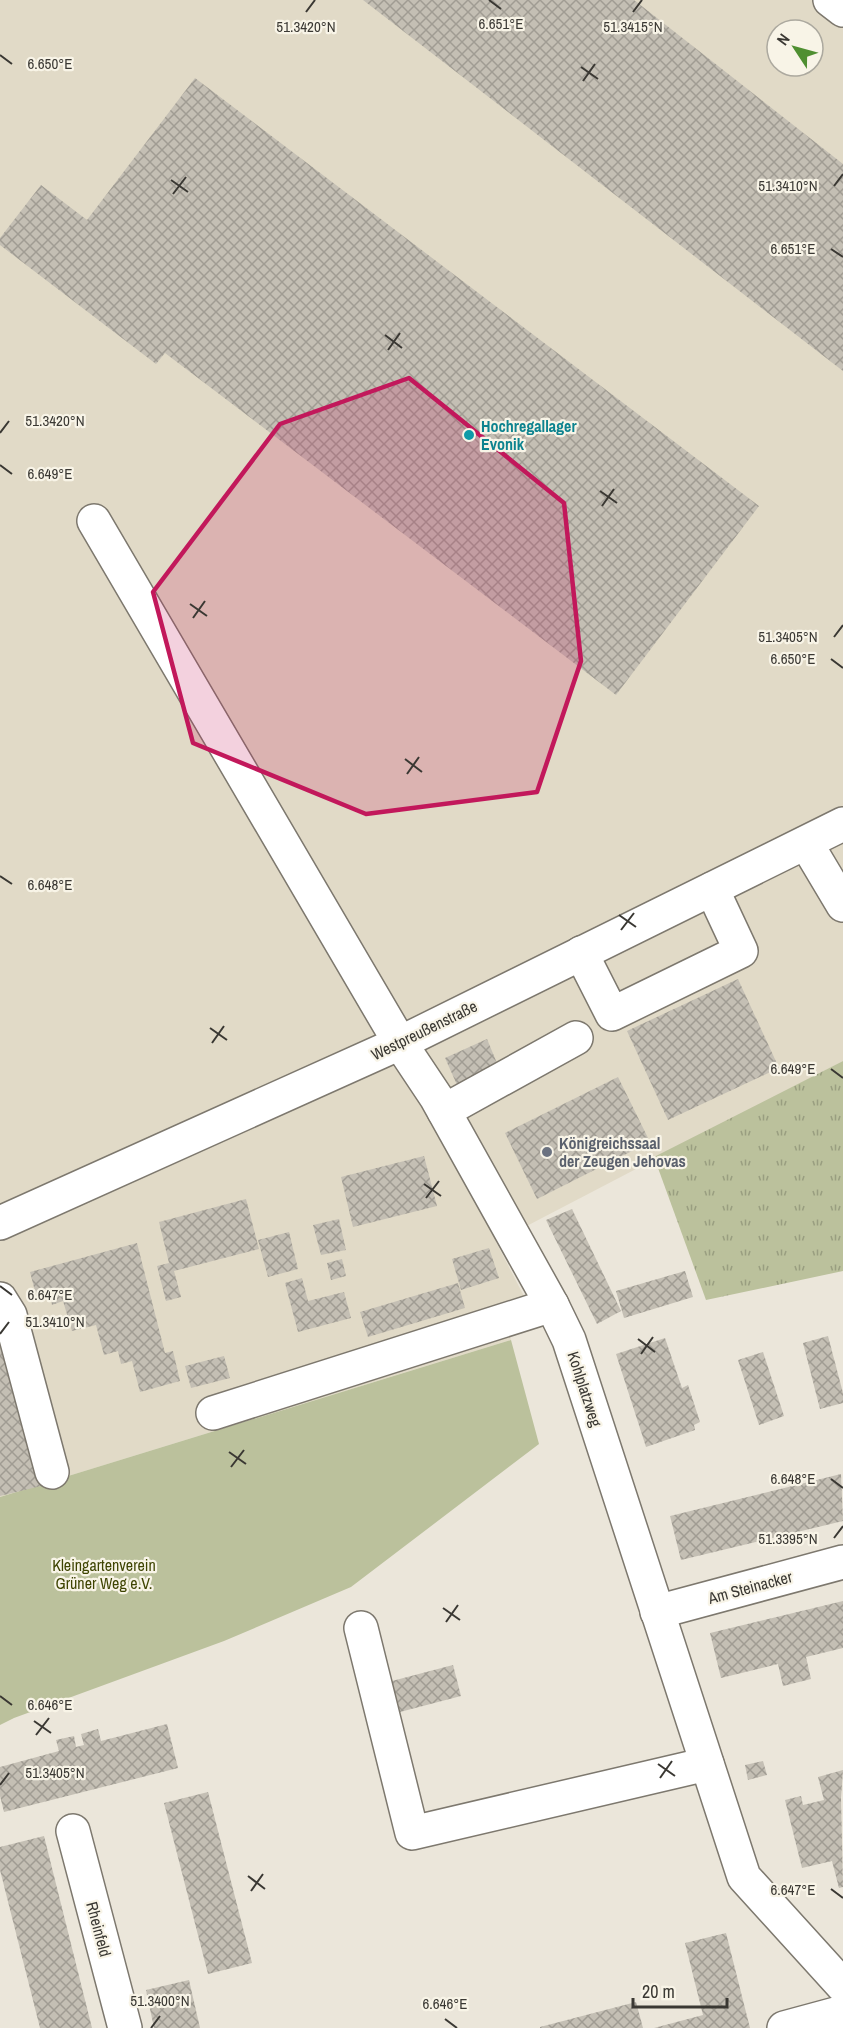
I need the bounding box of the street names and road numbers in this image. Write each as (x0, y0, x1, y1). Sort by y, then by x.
street label: Westpreußenstraße (367, 995, 481, 1065)
street label: Kohlplatzweg (562, 1348, 608, 1430)
street label: Am Steinacker (705, 1565, 795, 1609)
street label: Rheinfeld (81, 1899, 117, 1959)

